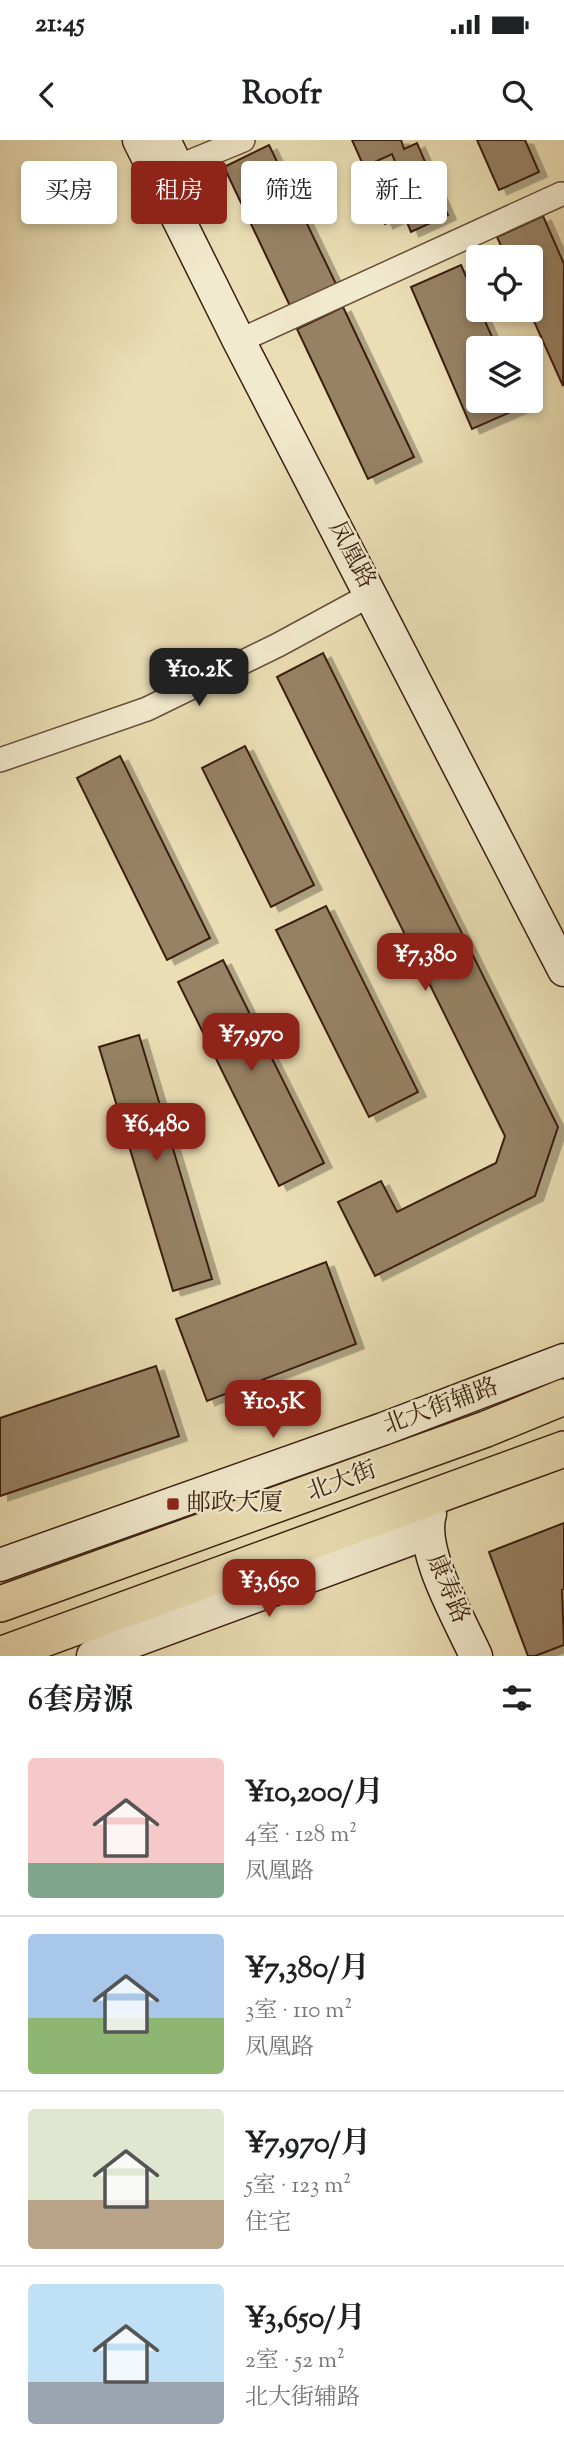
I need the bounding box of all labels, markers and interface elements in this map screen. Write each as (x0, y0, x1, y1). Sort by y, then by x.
text: 21:45 (35, 6, 85, 43)
text: Roofr (242, 72, 322, 118)
icon: back (28, 76, 66, 114)
icon: search (498, 76, 536, 114)
chip: 买房 (21, 161, 117, 224)
chip: 租房 (131, 161, 227, 224)
chip: 筛选 (241, 161, 337, 224)
chip: 新上 (351, 161, 447, 224)
map controls (466, 245, 543, 413)
button: locate (466, 245, 543, 322)
button: layers (466, 336, 543, 413)
street label: 凤凰路 (319, 515, 383, 595)
pin: ¥10.2K (142, 648, 256, 708)
text: ¥10.2K (165, 654, 233, 687)
pin: ¥7,380 (368, 934, 482, 993)
text: ¥7,380 (393, 939, 457, 972)
pin: ¥7,970 (194, 1014, 308, 1073)
text: ¥7,970 (219, 1019, 284, 1052)
pin: ¥6,480 (99, 1104, 213, 1163)
text: ¥6,480 (122, 1109, 190, 1142)
street label: 北大街辅路 (379, 1371, 503, 1443)
pin: ¥10.5K (216, 1380, 330, 1440)
text: ¥10.5K (241, 1386, 305, 1419)
street label: 北大街 (302, 1454, 382, 1510)
place label: 邮政大厦 (187, 1487, 283, 1521)
marker: 邮政大厦 (165, 1496, 181, 1512)
street label: 康寿路 (417, 1549, 477, 1629)
pin: ¥3,650 (212, 1560, 326, 1619)
text: ¥3,650 (239, 1565, 299, 1598)
icon: filters (498, 1679, 536, 1717)
text: 6套房源 (28, 1680, 133, 1723)
text: ¥10,200/月 (245, 1772, 384, 1815)
icon: home (84, 1786, 168, 1870)
text: 4室 · 128 m² (245, 1819, 357, 1852)
text: 凤凰路 (245, 1856, 314, 1889)
text: ¥7,380/月 (245, 1948, 369, 1991)
icon: home (84, 1962, 168, 2046)
text: 3室 · 110 m² (245, 1995, 352, 2028)
text: 凤凰路 (245, 2032, 314, 2065)
text: ¥7,970/月 (245, 2123, 371, 2166)
icon: home (84, 2137, 168, 2221)
text: 5室 · 123 m² (245, 2170, 351, 2203)
text: 住宅 (245, 2207, 291, 2240)
text: ¥3,650/月 (245, 2298, 365, 2341)
icon: home (84, 2312, 168, 2396)
text: 2室 · 52 m² (245, 2345, 345, 2378)
text: 北大街辅路 (245, 2382, 360, 2415)

